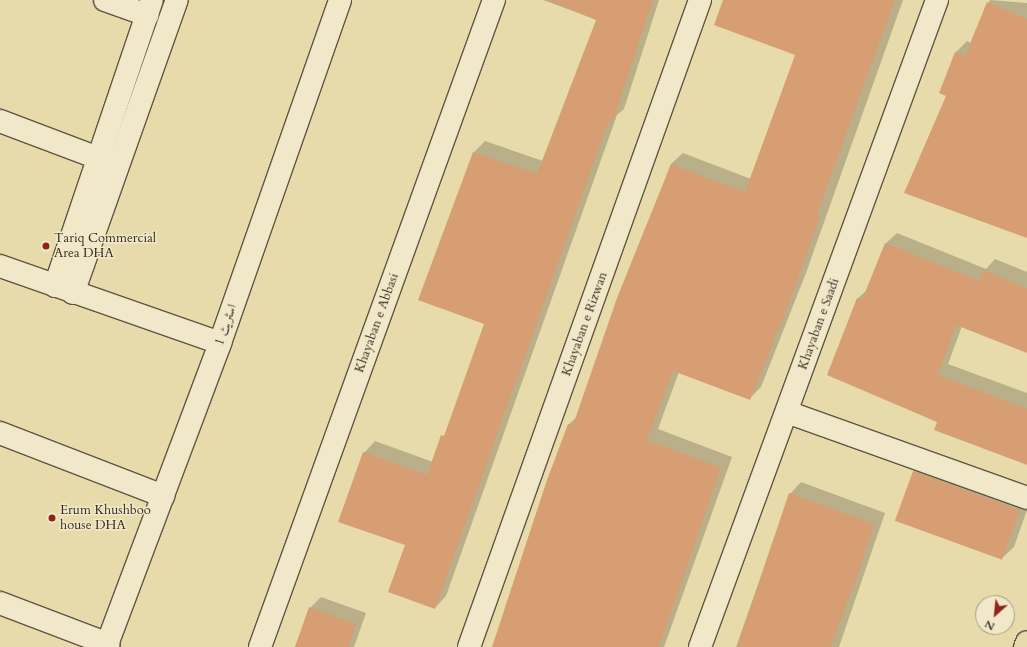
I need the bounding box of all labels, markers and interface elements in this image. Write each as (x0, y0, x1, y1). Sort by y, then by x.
place label: Tariq Commercial Area DHA (54, 231, 156, 262)
marker: Tariq Commercial Area DHA (41, 241, 51, 251)
street label: Khayaban e Rizwan (559, 270, 611, 378)
street label: Khayaban e Abbasi (352, 271, 402, 375)
street label: Khayaban e Saadi (795, 276, 843, 372)
street label: اسٹریٹ 1 (212, 302, 240, 348)
place label: Erum Khushboo house DHA (60, 503, 151, 534)
marker: Erum Khushboo house DHA (47, 513, 57, 523)
north arrow (975, 595, 1015, 635)
text: N (982, 616, 997, 634)

